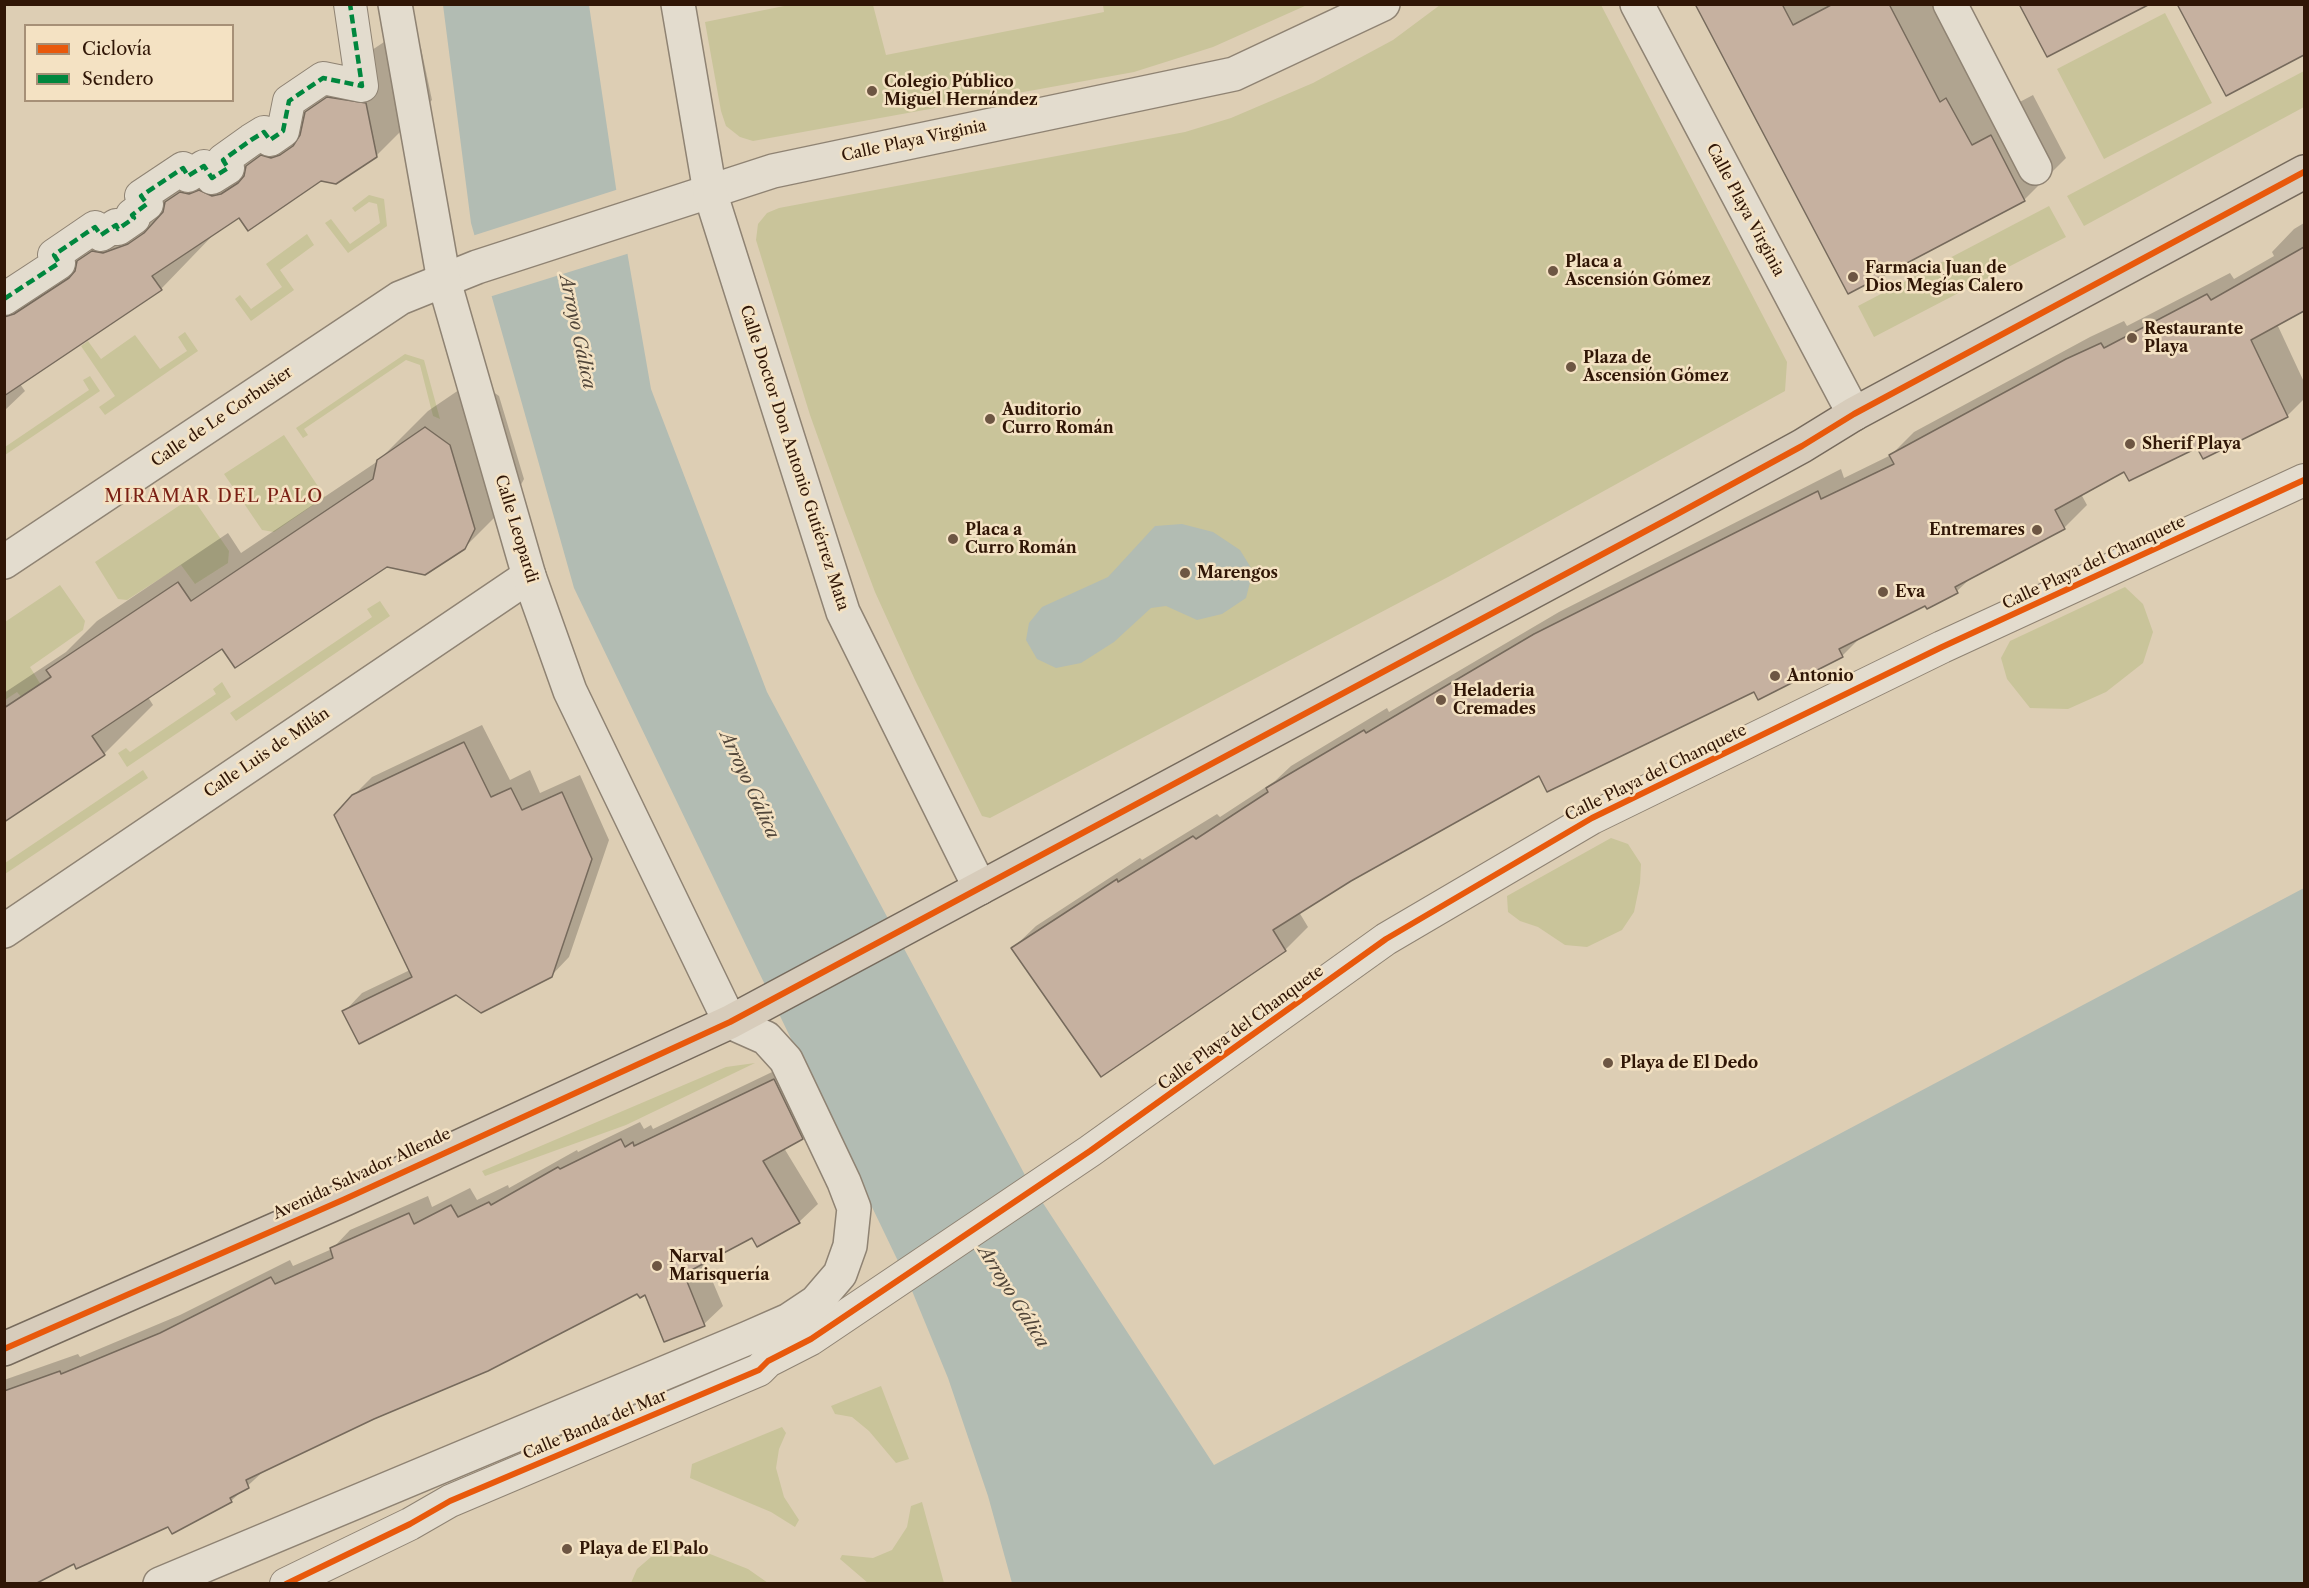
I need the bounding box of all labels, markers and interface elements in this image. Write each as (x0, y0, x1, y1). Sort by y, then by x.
legend (24, 24, 234, 102)
text: Ciclovía (82, 38, 151, 60)
text: Sendero (82, 68, 154, 90)
place label: Colegio Público Miguel Hernández (884, 72, 1038, 110)
marker: Colegio Público Miguel Hernández (865, 84, 879, 98)
street label: Calle Playa Virginia (840, 116, 988, 166)
street label: Calle Playa Virginia (1702, 140, 1788, 280)
place label: Placa a Ascensión Gómez (1565, 252, 1711, 290)
place label: Farmacia Juan de Dios Megías Calero (1865, 258, 2023, 296)
marker: Placa a Ascensión Gómez (1546, 264, 1560, 278)
marker: Farmacia Juan de Dios Megías Calero (1846, 270, 1860, 284)
water label: Arroyo Gálica (554, 273, 600, 391)
street label: Calle Doctor Don Antonio Gutiérrez Mata (735, 303, 853, 613)
place label: Restaurante Playa (2144, 319, 2243, 357)
marker: Restaurante Playa (2125, 331, 2139, 345)
place label: Plaza de Ascensión Gómez (1583, 348, 1729, 386)
marker: Plaza de Ascensión Gómez (1564, 360, 1578, 374)
street label: Calle de Le Corbusier (148, 363, 296, 471)
place label: Auditorio Curro Román (1002, 400, 1114, 438)
marker: Auditorio Curro Román (983, 412, 997, 426)
place label: Sherif Playa (2142, 434, 2241, 454)
marker: Sherif Playa (2123, 437, 2137, 451)
street label: Calle Leopardi (490, 473, 542, 585)
district label: MIRAMAR DEL PALO (104, 486, 324, 508)
street label: Calle Playa del Chanquete (1999, 512, 2189, 614)
place label: Placa a Curro Román (965, 520, 1077, 558)
place label: Entremares (1929, 520, 2025, 540)
marker: Entremares (2030, 523, 2044, 537)
marker: Placa a Curro Román (946, 532, 960, 546)
place label: Marengos (1197, 563, 1278, 583)
marker: Marengos (1178, 566, 1192, 580)
place label: Eva (1895, 582, 1925, 602)
marker: Eva (1876, 585, 1890, 599)
place label: Antonio (1787, 666, 1854, 686)
marker: Antonio (1768, 669, 1782, 683)
place label: Heladeria Cremades (1453, 681, 1536, 719)
marker: Heladeria Cremades (1434, 693, 1448, 707)
street label: Calle Luis de Milán (201, 704, 333, 802)
street label: Calle Playa del Chanquete (1562, 721, 1750, 825)
water label: Arroyo Gálica (715, 728, 783, 842)
street label: Calle Playa del Chanquete (1155, 962, 1327, 1094)
place label: Playa de El Dedo (1620, 1053, 1758, 1073)
marker: Playa de El Dedo (1601, 1056, 1615, 1070)
street label: Avenida Salvador Allende (270, 1124, 454, 1224)
water label: Arroyo Gálica (973, 1242, 1053, 1352)
place label: Narval Marisquería (669, 1247, 770, 1285)
marker: Narval Marisquería (650, 1259, 664, 1273)
street label: Calle Banda del Mar (520, 1386, 670, 1464)
place label: Playa de El Palo (579, 1539, 709, 1559)
marker: Playa de El Palo (560, 1542, 574, 1556)

